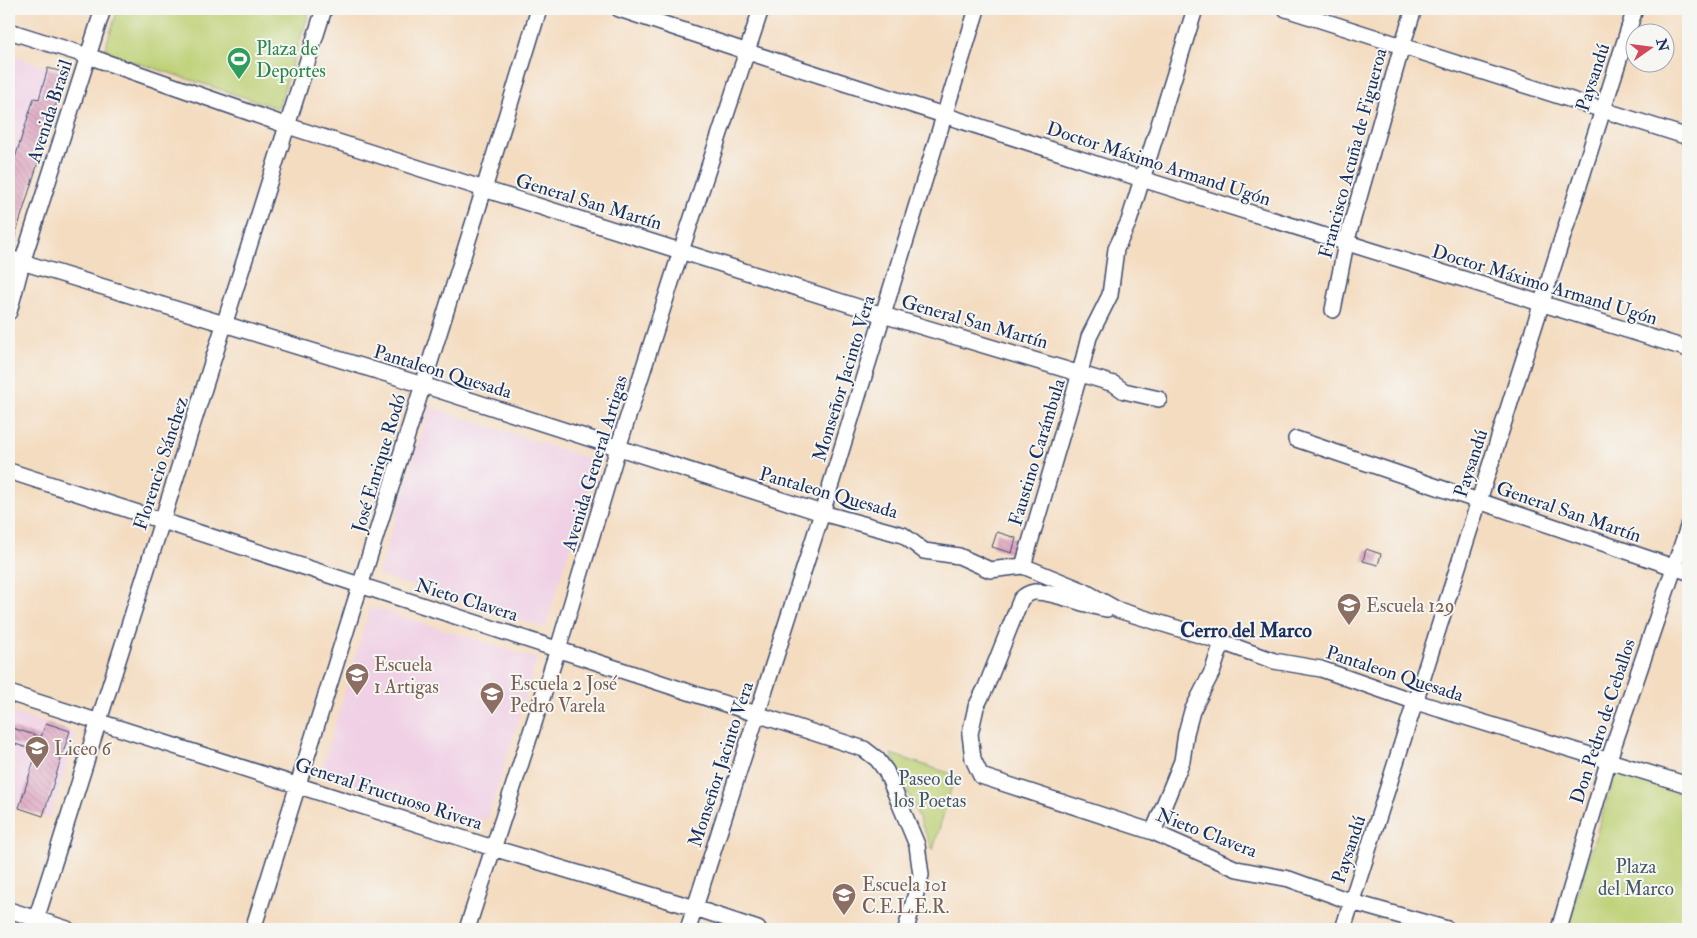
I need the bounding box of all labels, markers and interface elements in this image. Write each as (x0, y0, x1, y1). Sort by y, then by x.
north arrow (1624, 22, 1674, 72)
text: N (1652, 36, 1672, 54)
place label: Plaza de Deportes (256, 37, 326, 84)
street label: Paysandú (1571, 40, 1615, 114)
street label: Francisco Acuña de Figueroa (1313, 45, 1393, 261)
sports icon: Plaza de Deportes (226, 46, 252, 80)
street label: Avenida Brasil (22, 57, 78, 167)
street label: Doctor Máximo Armand Ugón (1044, 116, 1274, 212)
street label: General San Martín (513, 168, 665, 236)
street label: Doctor Máximo Armand Ugón (1429, 239, 1660, 331)
street label: General San Martín (898, 290, 1051, 354)
street label: Monseñor Jacinto Vera (807, 292, 881, 464)
street label: Pantaleon Quesada (371, 340, 515, 404)
street label: Avenida General Artigas (556, 372, 633, 555)
street label: Faustino Carámbula (1003, 376, 1071, 529)
street label: José Enrique Rodó (346, 391, 411, 536)
street label: Florencio Sánchez (128, 393, 194, 533)
street label: Paysandú (1449, 426, 1493, 500)
street label: Pantaleon Quesada (757, 462, 901, 524)
street label: General San Martín (1493, 476, 1645, 548)
street label: Nieto Clavera (412, 573, 521, 627)
school or university icon: Escuela 129 (1336, 592, 1362, 626)
place label: Escuela 129 (1366, 594, 1454, 618)
district label: Cerro del Marco (1180, 618, 1312, 643)
street label: Don Pedro de Ceballos (1565, 636, 1641, 807)
street label: Pantaleon Quesada (1323, 640, 1467, 708)
place label: Escuela 1 Artigas (374, 653, 439, 699)
school or university icon: Escuela 1 Artigas (344, 662, 370, 696)
place label: Escuela 2 José Pedro Varela (510, 672, 617, 718)
street label: Monseñor Jacinto Vera (683, 678, 759, 850)
school or university icon: Escuela 2 José Pedro Varela (479, 681, 505, 715)
school or university icon: Liceo 6 (24, 735, 50, 769)
place label: Liceo 6 (54, 737, 112, 761)
street label: General Fructuoso Rivera (292, 752, 486, 836)
park label: Paseo de los Poetas (894, 767, 966, 813)
street label: Nieto Clavera (1153, 803, 1261, 863)
street label: Paysandú (1327, 812, 1371, 886)
park label: Plaza del Marco (1598, 855, 1674, 901)
place label: Escuela 101 C.E.L.E.R. (862, 873, 949, 919)
school or university icon: Escuela 101 C.E.L.E.R. (831, 882, 857, 916)

